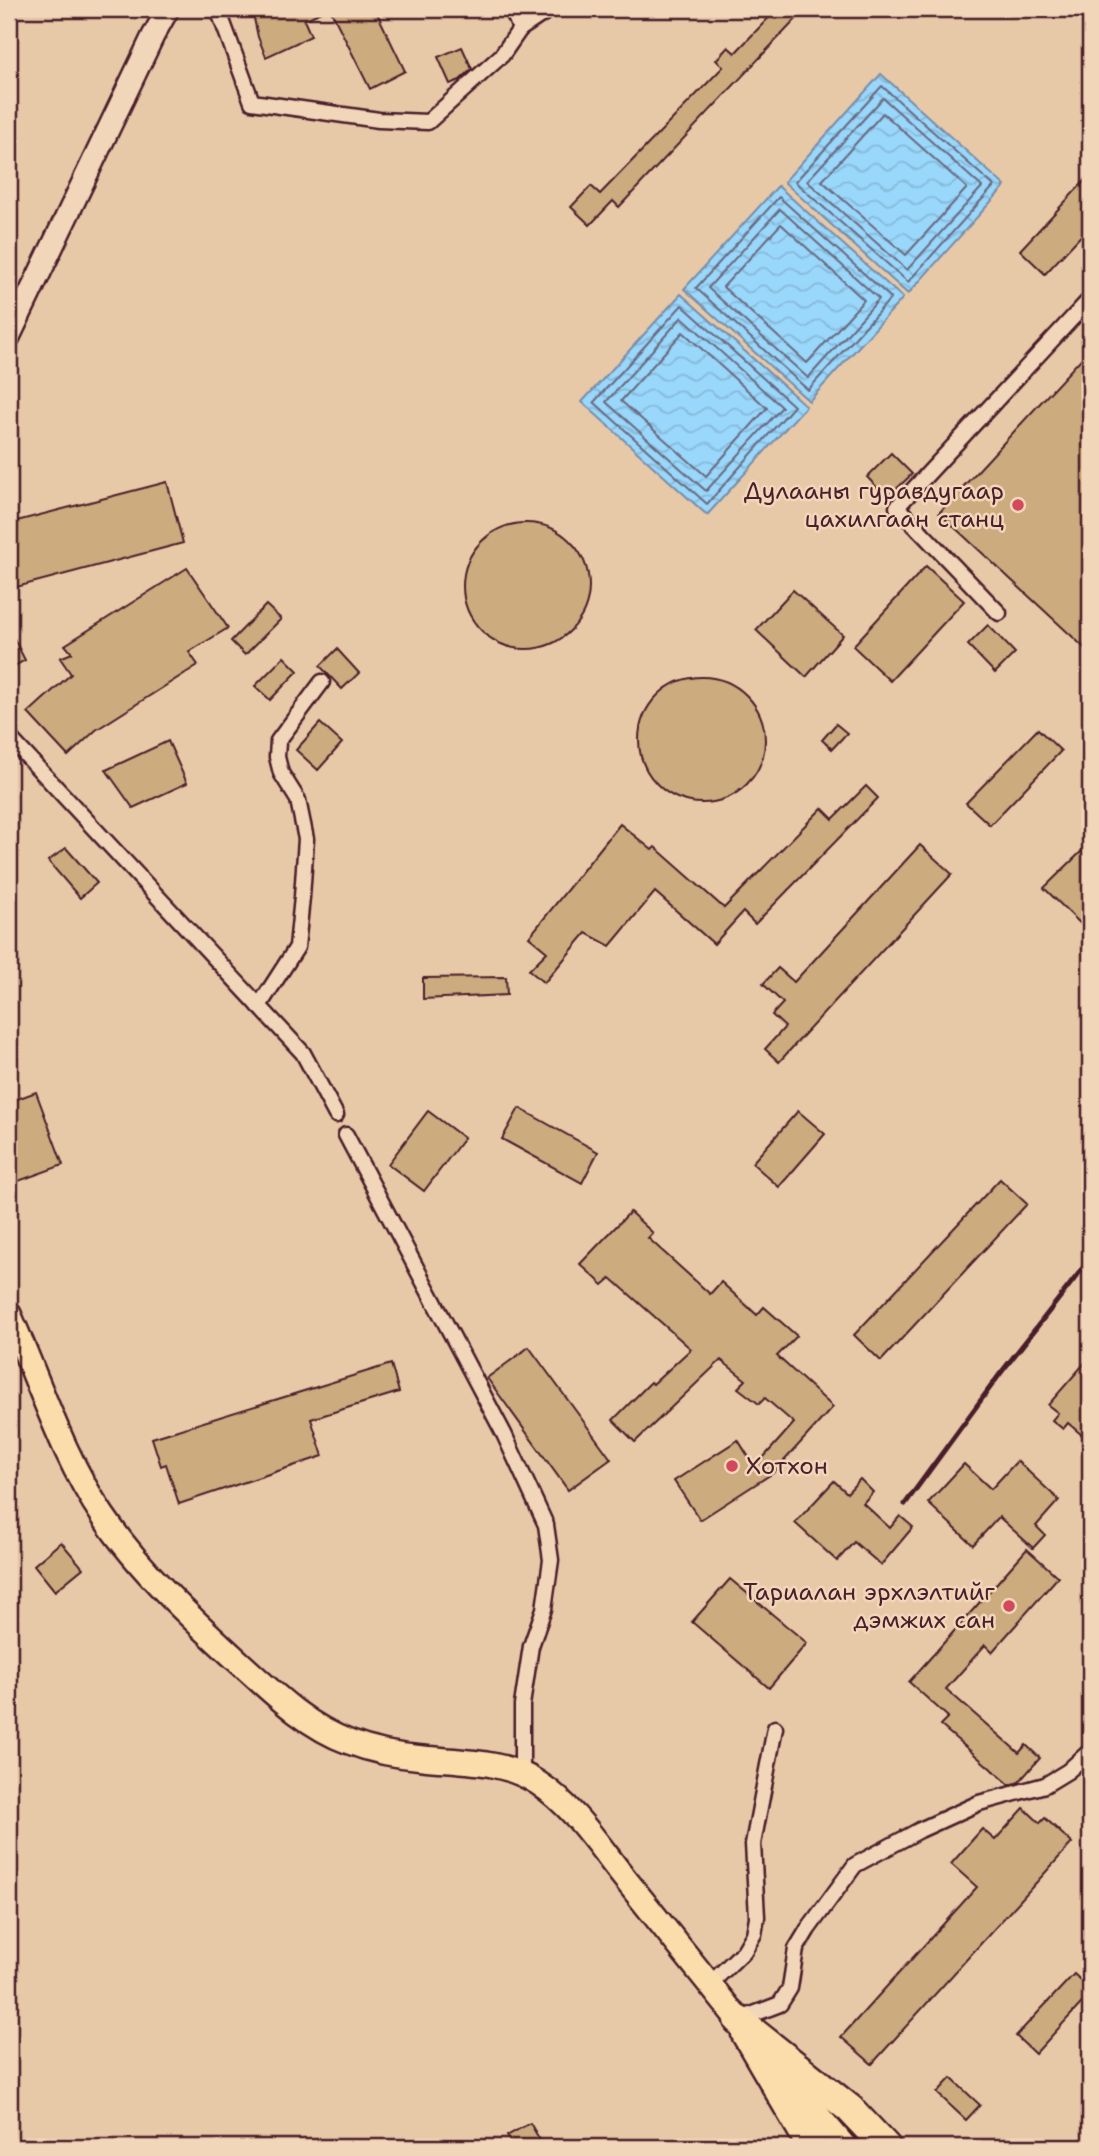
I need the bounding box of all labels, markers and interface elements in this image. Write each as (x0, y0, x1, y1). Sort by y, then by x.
place label: Дулааны гуравдугаар цахилгаан станц (744, 475, 1004, 535)
marker: Дулааны гуравдугаар цахилгаан станц (1010, 497, 1026, 513)
place label: Хотхон (746, 1450, 828, 1482)
marker: Хотхон (724, 1458, 740, 1474)
place label: Тариалан эрхлэлтийг дэмжих сан (743, 1576, 995, 1636)
marker: Тариалан эрхлэлтийг дэмжих сан (1001, 1598, 1017, 1614)

